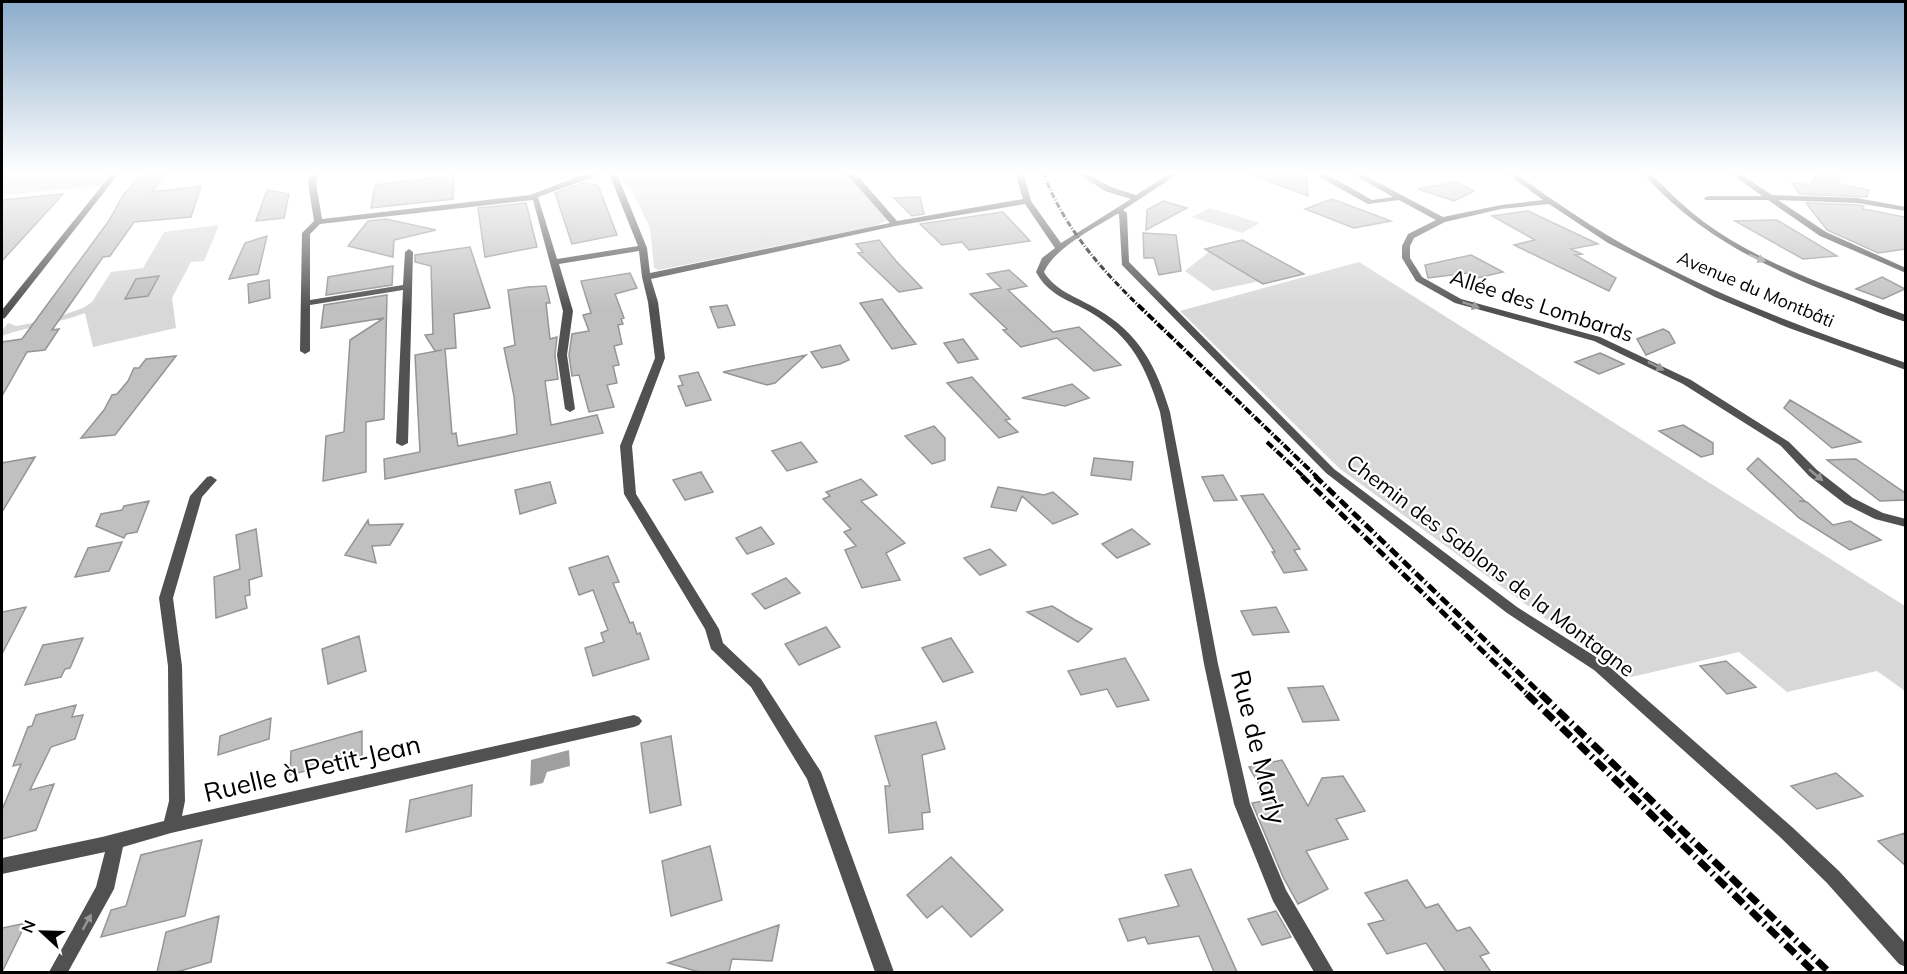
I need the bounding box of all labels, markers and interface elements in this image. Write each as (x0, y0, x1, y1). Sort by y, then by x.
street label: Avenue du Montbâti (1674, 246, 1838, 332)
one-way arrow (1749, 253, 1767, 263)
street label: Allée des Lombards (1447, 263, 1637, 347)
one-way arrow (1462, 301, 1480, 310)
one-way arrow (1647, 362, 1664, 371)
street label: Chemin des Sablons de la Montagne (1342, 448, 1640, 682)
one-way arrow (1808, 468, 1823, 481)
street label: Rue de Marly (1224, 666, 1294, 828)
street label: Ruelle à Petit-Jean (200, 727, 424, 809)
north arrow (12, 902, 72, 962)
one-way arrow (82, 913, 92, 930)
text: N (17, 917, 40, 936)

